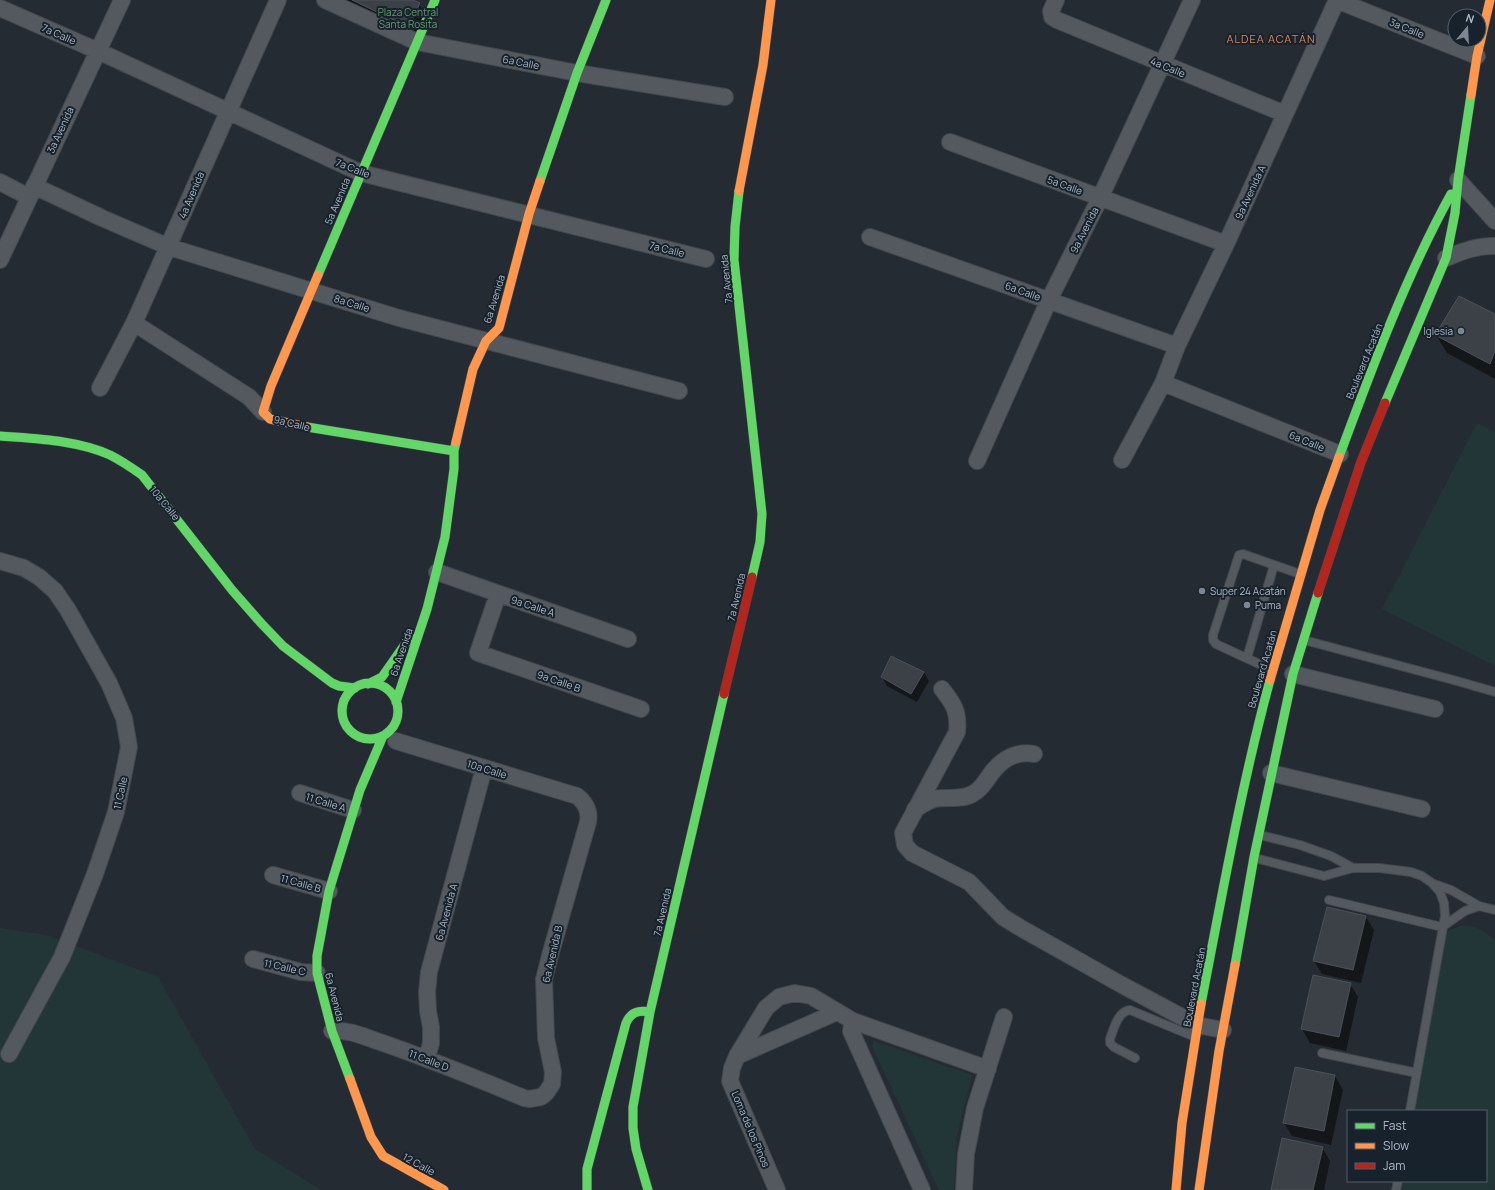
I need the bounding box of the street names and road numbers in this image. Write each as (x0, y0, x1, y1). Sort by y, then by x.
street label: 3a Calle (1388, 15, 1427, 41)
street label: 7a Calle (40, 20, 78, 48)
street label: 6a Calle (502, 52, 541, 72)
street label: 4a Calle (1148, 54, 1188, 80)
street label: 3a Avenida (43, 105, 77, 155)
street label: 7a Calle (334, 155, 372, 181)
street label: 9a Avenida A (1231, 162, 1269, 221)
street label: 4a Avenida (175, 169, 207, 221)
street label: 5a Calle (1045, 172, 1085, 198)
street label: 5a Avenida (321, 175, 353, 227)
street label: 9a Avenida (1066, 205, 1102, 255)
street label: 7a Calle (648, 238, 686, 260)
street label: 7a Avenida (716, 254, 736, 304)
street label: 6a Avenida (480, 273, 508, 325)
street label: 6a Calle (1003, 278, 1043, 304)
street label: 8a Calle (332, 291, 372, 315)
street label: Boulevard Acatán (1342, 321, 1386, 401)
street label: 9a Calle (272, 412, 312, 434)
street label: 6a Calle (1287, 428, 1327, 454)
street label: 10a Calle (147, 483, 183, 523)
street label: 7a Avenida (724, 572, 748, 622)
street label: 9a Calle A (509, 592, 557, 620)
street label: 6a Avenida (386, 626, 416, 678)
street label: Boulevard Acatán (1244, 628, 1280, 710)
street label: 9a Calle B (535, 667, 583, 695)
street label: 10a Calle (465, 756, 509, 782)
street label: 11 Calle (110, 775, 130, 811)
street label: 11 Calle A (304, 789, 348, 815)
street label: 11 Calle B (279, 871, 323, 895)
street label: 6a Avenida A (432, 881, 460, 942)
street label: 7a Avenida (650, 887, 674, 937)
street label: 6a Avenida B (539, 924, 565, 984)
street label: Boulevard Acatán (1179, 946, 1209, 1028)
street label: 11 Calle C (263, 955, 307, 979)
street label: 6a Avenida (322, 971, 348, 1023)
street label: 11 Calle D (407, 1046, 451, 1074)
street label: Loma de los Pinos (729, 1089, 773, 1169)
street label: 12 Calle (400, 1149, 438, 1179)

